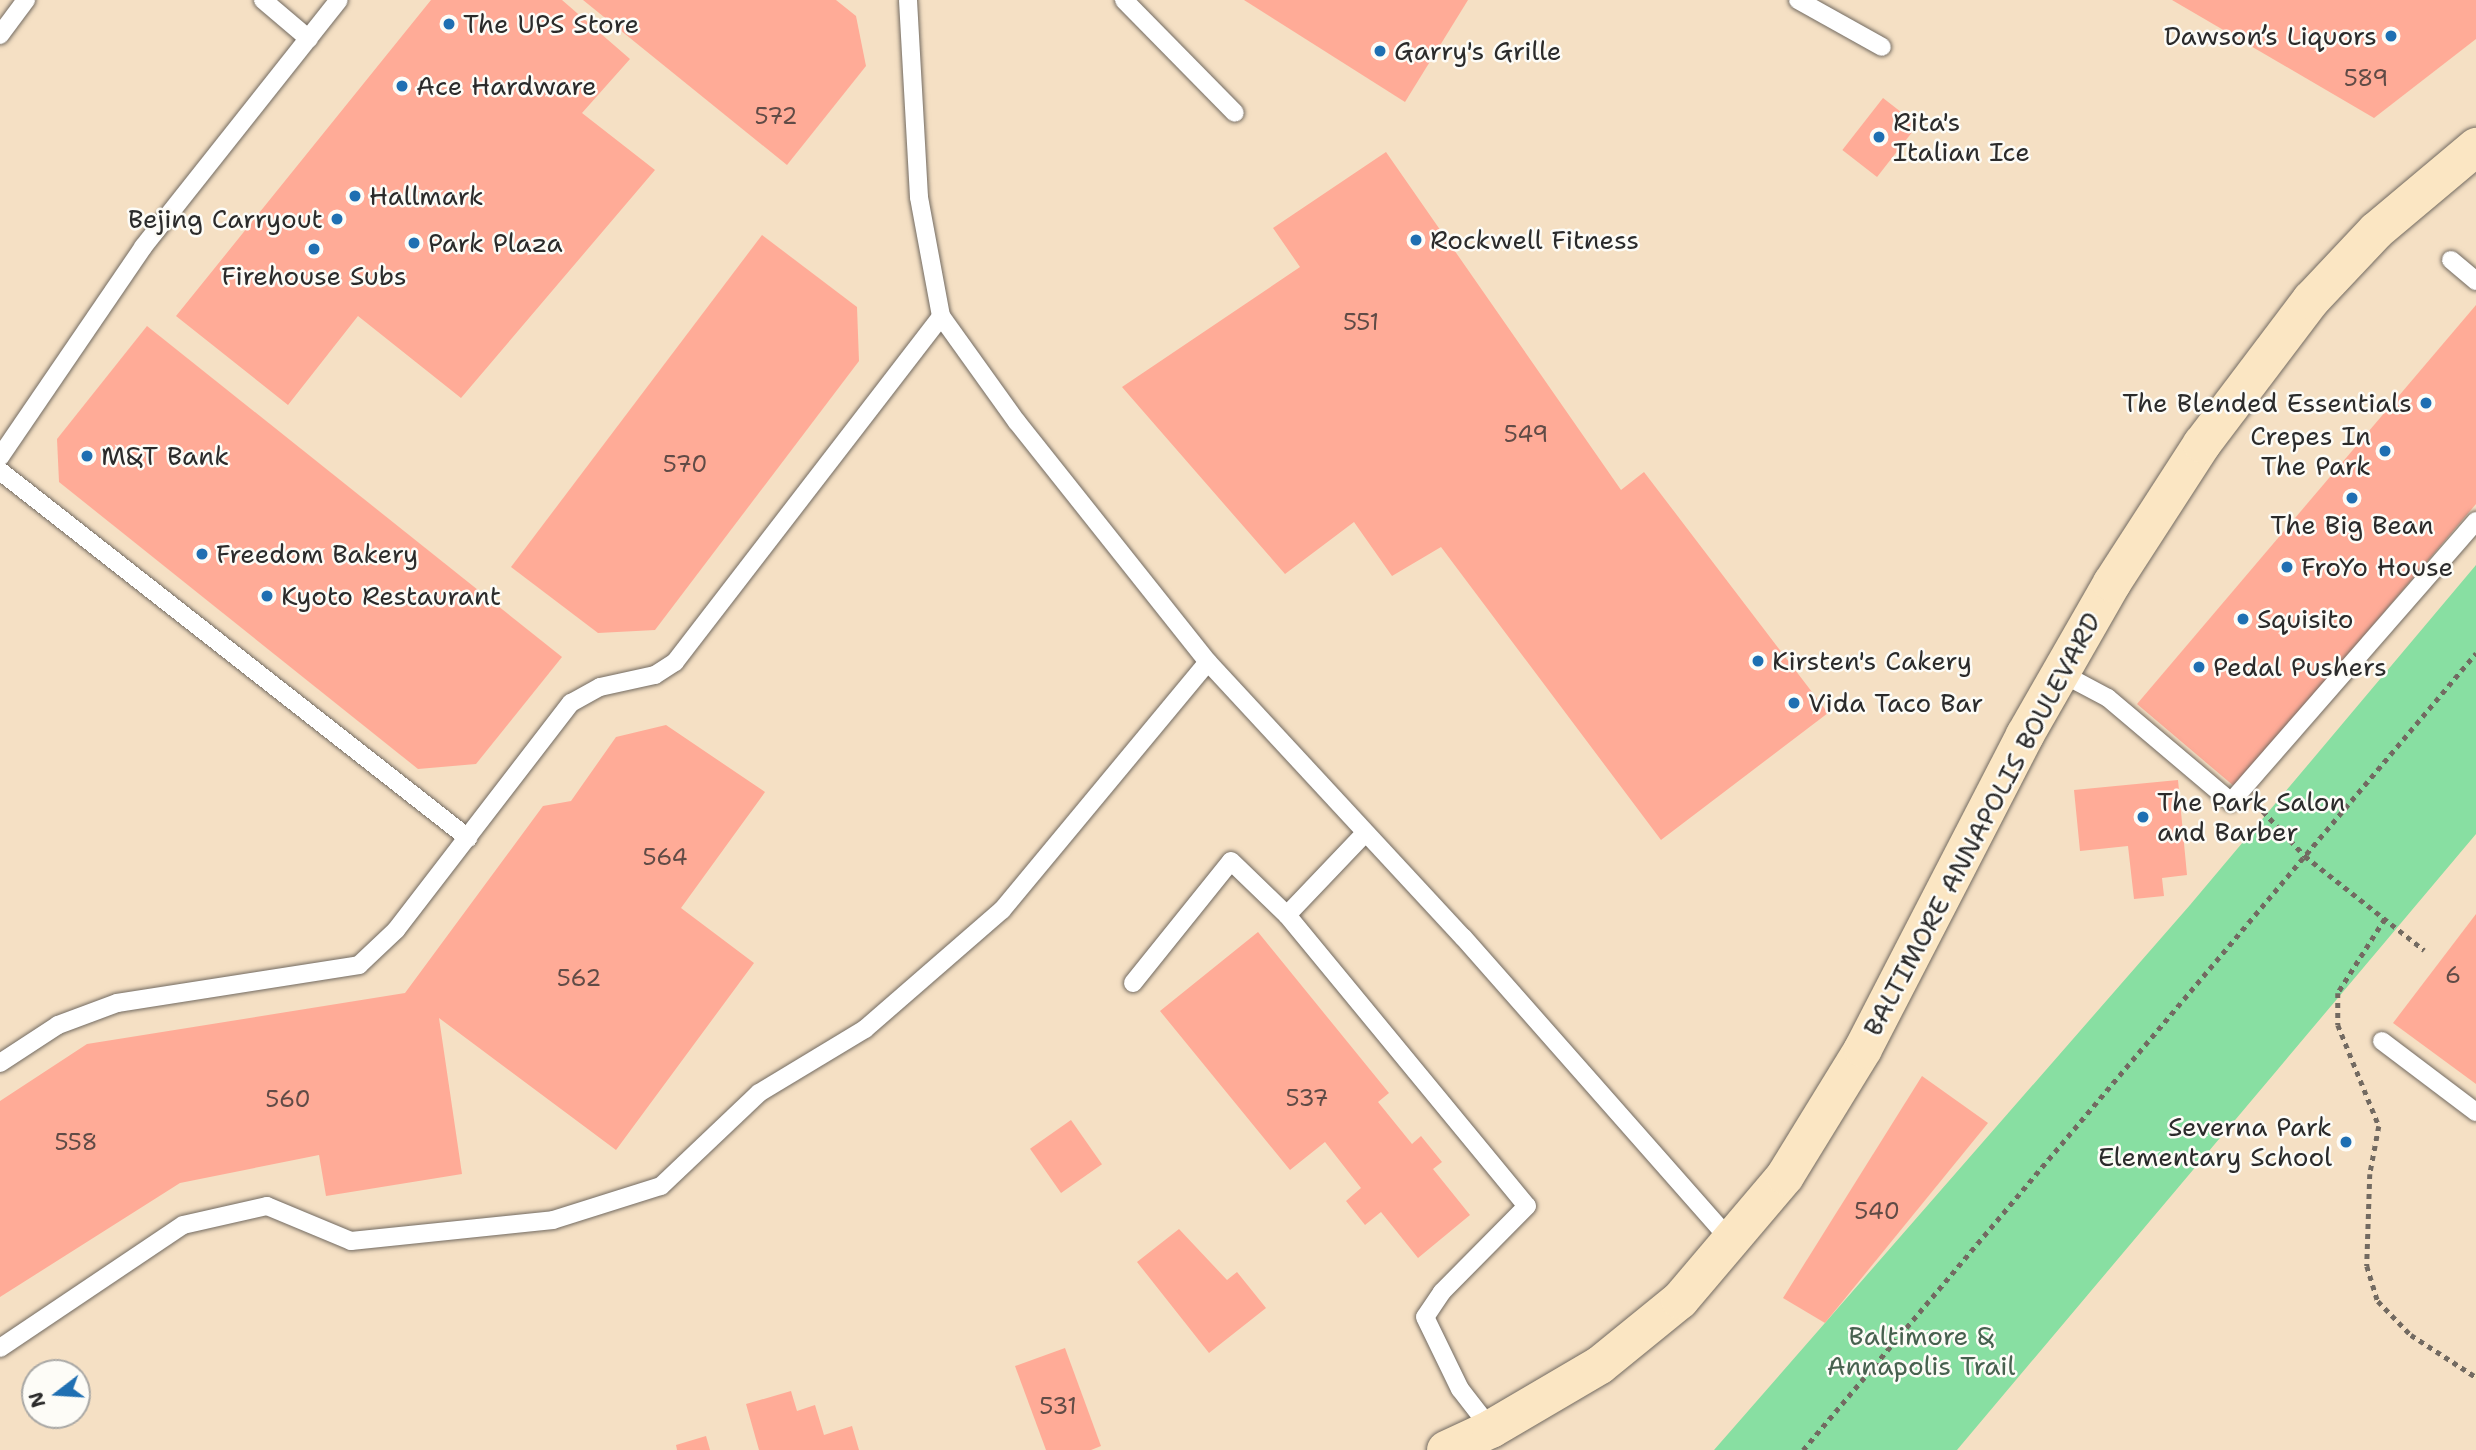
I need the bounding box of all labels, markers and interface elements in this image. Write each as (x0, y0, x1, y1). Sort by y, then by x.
place label: The UPS Store (463, 8, 639, 40)
marker: The UPS Store (441, 16, 457, 32)
place label: Dawson’s Liquors (2164, 20, 2377, 52)
marker: Dawson’s Liquors (2383, 28, 2399, 44)
place label: Garry's Grille (1394, 35, 1561, 67)
marker: Garry's Grille (1372, 43, 1388, 59)
house number: 589 (2344, 64, 2388, 92)
place label: Ace Hardware (416, 70, 597, 102)
marker: Ace Hardware (394, 78, 410, 94)
house number: 572 (754, 102, 798, 130)
place label: Rita's Italian Ice (1893, 106, 2030, 168)
marker: Rita's Italian Ice (1871, 129, 1887, 145)
place label: Hallmark (369, 180, 484, 212)
marker: Hallmark (347, 188, 363, 204)
place label: Bejing Carryout (128, 203, 323, 235)
marker: Bejing Carryout (329, 211, 345, 227)
place label: Rockwell Fitness (1430, 224, 1639, 256)
place label: Park Plaza (428, 227, 563, 259)
marker: Rockwell Fitness (1408, 232, 1424, 248)
marker: Park Plaza (406, 235, 422, 251)
marker: Firehouse Subs (306, 241, 322, 257)
place label: Firehouse Subs (221, 260, 407, 292)
house number: 551 (1343, 308, 1379, 336)
place label: The Blended Essentials (2122, 387, 2412, 419)
marker: The Blended Essentials (2418, 395, 2434, 411)
house number: 549 (1504, 420, 1548, 448)
place label: Crepes In The Park (2250, 420, 2371, 481)
place label: M&T Bank (101, 440, 229, 472)
marker: Crepes In The Park (2377, 443, 2393, 459)
marker: M&T Bank (79, 448, 95, 464)
house number: 570 (663, 450, 707, 478)
marker: The Big Bean (2344, 490, 2360, 506)
place label: The Big Bean (2270, 509, 2434, 541)
place label: Freedom Bakery (216, 538, 418, 570)
marker: Freedom Bakery (194, 546, 210, 562)
place label: FroYo House (2301, 551, 2453, 583)
marker: FroYo House (2279, 559, 2295, 575)
place label: Kyoto Restaurant (281, 580, 501, 612)
marker: Kyoto Restaurant (259, 588, 275, 604)
place label: Squisito (2257, 603, 2354, 635)
street label: BALTIMORE ANNAPOLIS BOULEVARD (1857, 607, 2107, 1041)
marker: Squisito (2235, 611, 2251, 627)
place label: Kirsten's Cakery (1772, 645, 1972, 677)
place label: Pedal Pushers (2213, 651, 2387, 683)
marker: Kirsten's Cakery (1750, 653, 1766, 669)
marker: Pedal Pushers (2191, 659, 2207, 675)
place label: Vida Taco Bar (1808, 687, 1983, 719)
marker: Vida Taco Bar (1786, 695, 1802, 711)
place label: The Park Salon and Barber (2157, 786, 2345, 848)
marker: The Park Salon and Barber (2135, 809, 2151, 825)
house number: 564 (642, 843, 688, 871)
house number: 6 (2445, 961, 2461, 989)
house number: 562 (557, 964, 601, 992)
house number: 537 (1285, 1084, 1329, 1112)
house number: 560 (265, 1085, 311, 1113)
place label: Severna Park Elementary School (2098, 1111, 2332, 1172)
house number: 558 (54, 1128, 98, 1156)
marker: Severna Park Elementary School (2338, 1134, 2354, 1150)
house number: 540 (1854, 1197, 1900, 1225)
park label: Baltimore & Annapolis Trail (1827, 1320, 2015, 1382)
north arrow (21, 1359, 91, 1429)
text: N (23, 1389, 52, 1411)
house number: 531 (1039, 1392, 1077, 1420)

